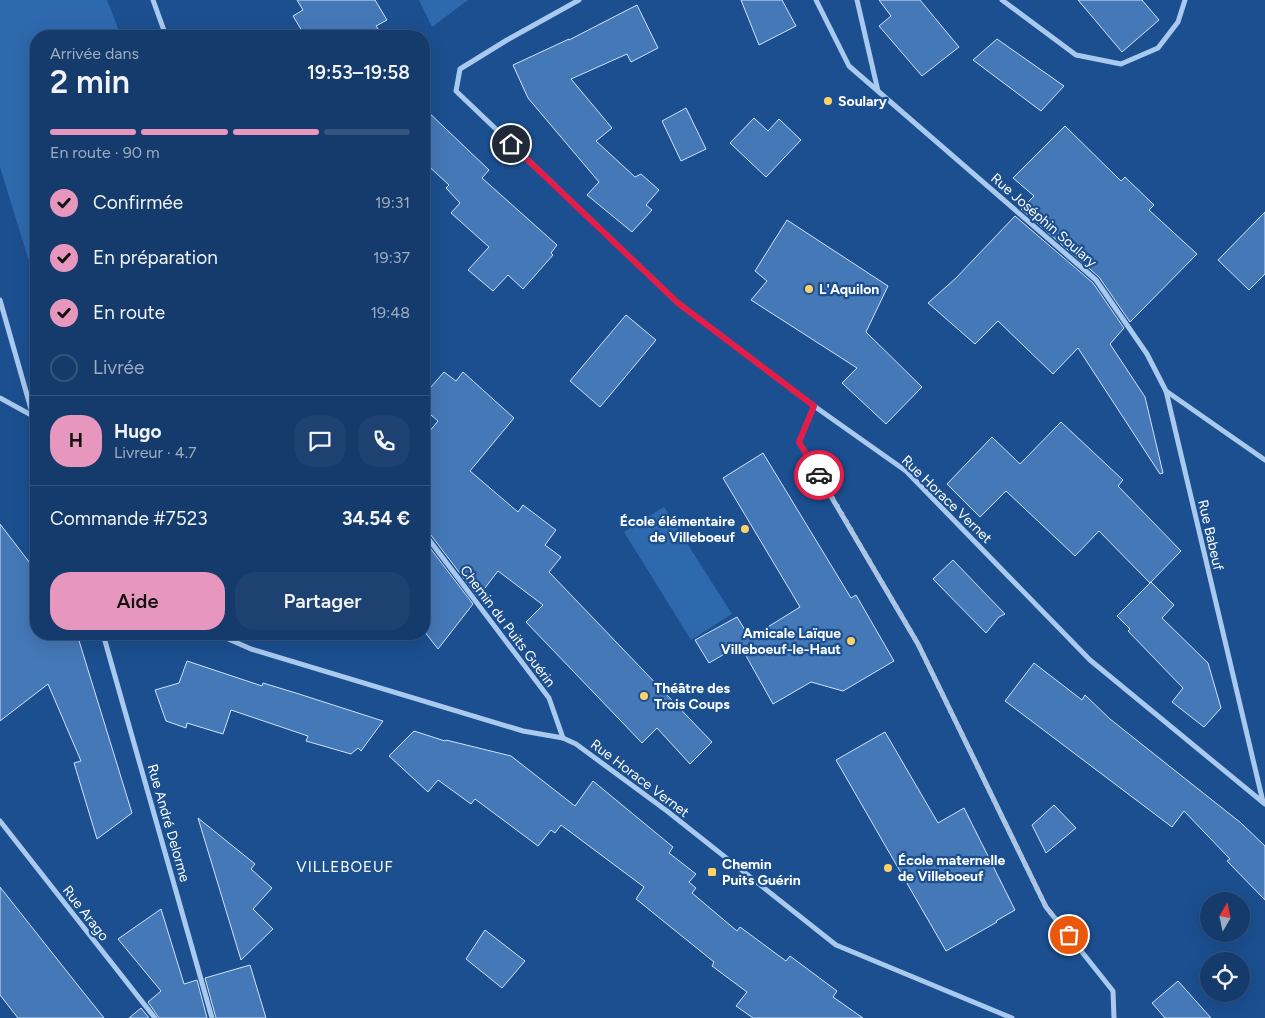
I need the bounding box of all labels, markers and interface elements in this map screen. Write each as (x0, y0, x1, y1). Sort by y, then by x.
text: Arrivée dans (50, 44, 139, 63)
text: 19:53–19:58 (307, 61, 410, 84)
text: 2 min (50, 63, 130, 101)
place label: Soulary (838, 93, 888, 110)
marker: Soulary (822, 95, 834, 107)
pin (490, 123, 532, 165)
icon: home (497, 130, 525, 158)
text: En route · 90 m (50, 143, 160, 162)
street label: Rue Joséphin Soulary (987, 170, 1101, 271)
icon: check (50, 189, 78, 217)
text: Confirmée (93, 191, 183, 214)
text: 19:31 (375, 193, 410, 212)
icon: check (50, 244, 78, 272)
text: En préparation (93, 246, 218, 269)
text: 19:37 (373, 248, 410, 267)
place label: L'Aquilon (819, 281, 879, 298)
marker: L'Aquilon (803, 283, 815, 295)
icon: check (50, 299, 78, 327)
text: En route (93, 301, 165, 324)
text: 19:48 (371, 303, 410, 322)
text: Livrée (93, 356, 144, 379)
button: chat (294, 415, 346, 467)
button: phone (358, 415, 410, 467)
text: Hugo (114, 420, 162, 443)
text: H (69, 429, 83, 452)
text: Livreur · 4.7 (114, 443, 197, 462)
courier (794, 450, 844, 500)
street label: Rue Horace Vernet (898, 452, 995, 547)
icon: car (805, 461, 833, 489)
street label: Rue Babeuf (1194, 498, 1227, 573)
text: Commande #7523 (50, 507, 208, 530)
text: 34.54 € (342, 507, 410, 530)
place label: École élémentaire de Villeboeuf (620, 513, 735, 546)
marker: École élémentaire de Villeboeuf (739, 523, 751, 535)
street label: Chemin du Puits Guérin (456, 562, 559, 691)
button: Aide (50, 572, 225, 630)
button: Partager (235, 572, 410, 630)
place label: Amicale Laïque Villeboeuf-le-Haut (721, 625, 841, 658)
marker: Amicale Laïque Villeboeuf-le-Haut (845, 635, 857, 647)
place label: Théâtre des Trois Coups (654, 680, 730, 713)
marker: Théâtre des Trois Coups (638, 690, 650, 702)
street label: Rue Horace Vernet (587, 736, 692, 821)
street label: Rue André Delorme (144, 762, 194, 884)
place label: École maternelle de Villeboeuf (898, 852, 1005, 885)
place label: Chemin Puits Guérin (722, 856, 801, 889)
district label: VILLEBOEUF (296, 858, 394, 876)
marker: École maternelle de Villeboeuf (882, 862, 894, 874)
marker: Chemin Puits Guérin (706, 866, 718, 878)
street label: Rue Arago (59, 882, 112, 944)
north arrow (1200, 892, 1250, 942)
map controls (1200, 892, 1250, 1002)
pin (1048, 914, 1090, 956)
icon: bag (1055, 921, 1083, 949)
button: locate (1200, 952, 1250, 1002)

